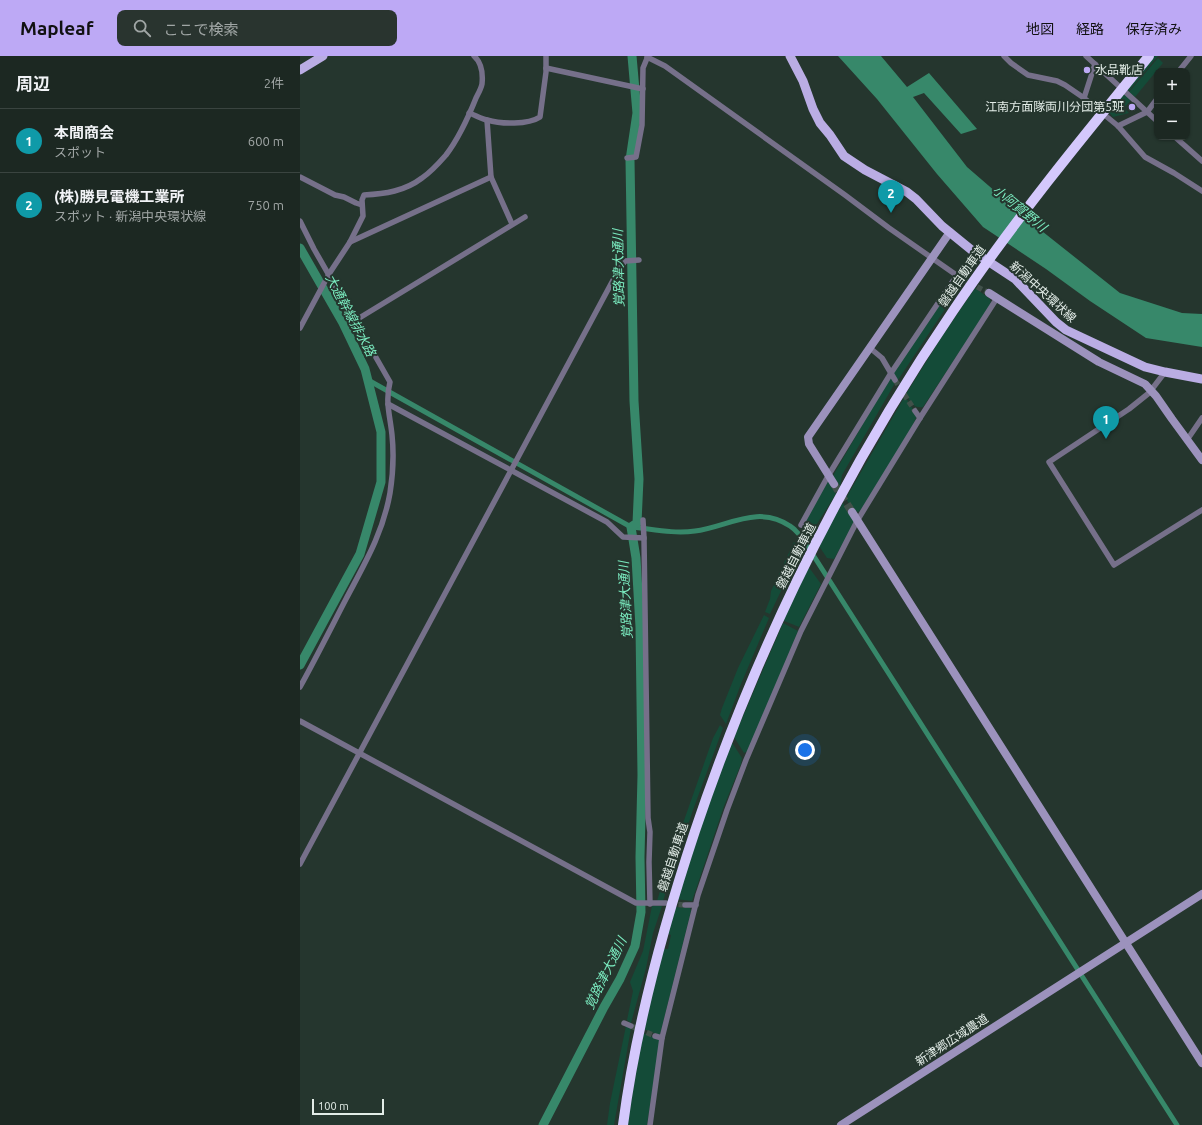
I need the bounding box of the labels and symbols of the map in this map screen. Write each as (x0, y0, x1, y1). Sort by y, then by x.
place label: 水品靴店 (1095, 63, 1143, 76)
marker: 水品靴店 (1082, 65, 1092, 75)
place label: 江南方面隊両川分団第5班 (985, 100, 1124, 113)
marker: 江南方面隊両川分団第5班 (1127, 102, 1137, 112)
pin: 2 (878, 180, 904, 213)
water label: 小阿賀野川 (990, 182, 1051, 235)
water label: 覚路津大通川 (610, 227, 626, 307)
street label: 磐越自動車道 (936, 242, 988, 309)
street label: 新潟中央環状線 (1008, 259, 1079, 325)
water label: 大通幹線排水路 (323, 272, 379, 359)
pin: 1 (1093, 406, 1119, 439)
street label: 磐越自動車道 (773, 521, 818, 591)
water label: 覚路津大通川 (616, 559, 634, 639)
your location (795, 740, 815, 760)
street label: 磐越自動車道 (655, 821, 690, 893)
water label: 覚路津大通川 (582, 933, 629, 1011)
street label: 新津郷広域農道 (913, 1011, 990, 1068)
scale bar (312, 1097, 384, 1116)

